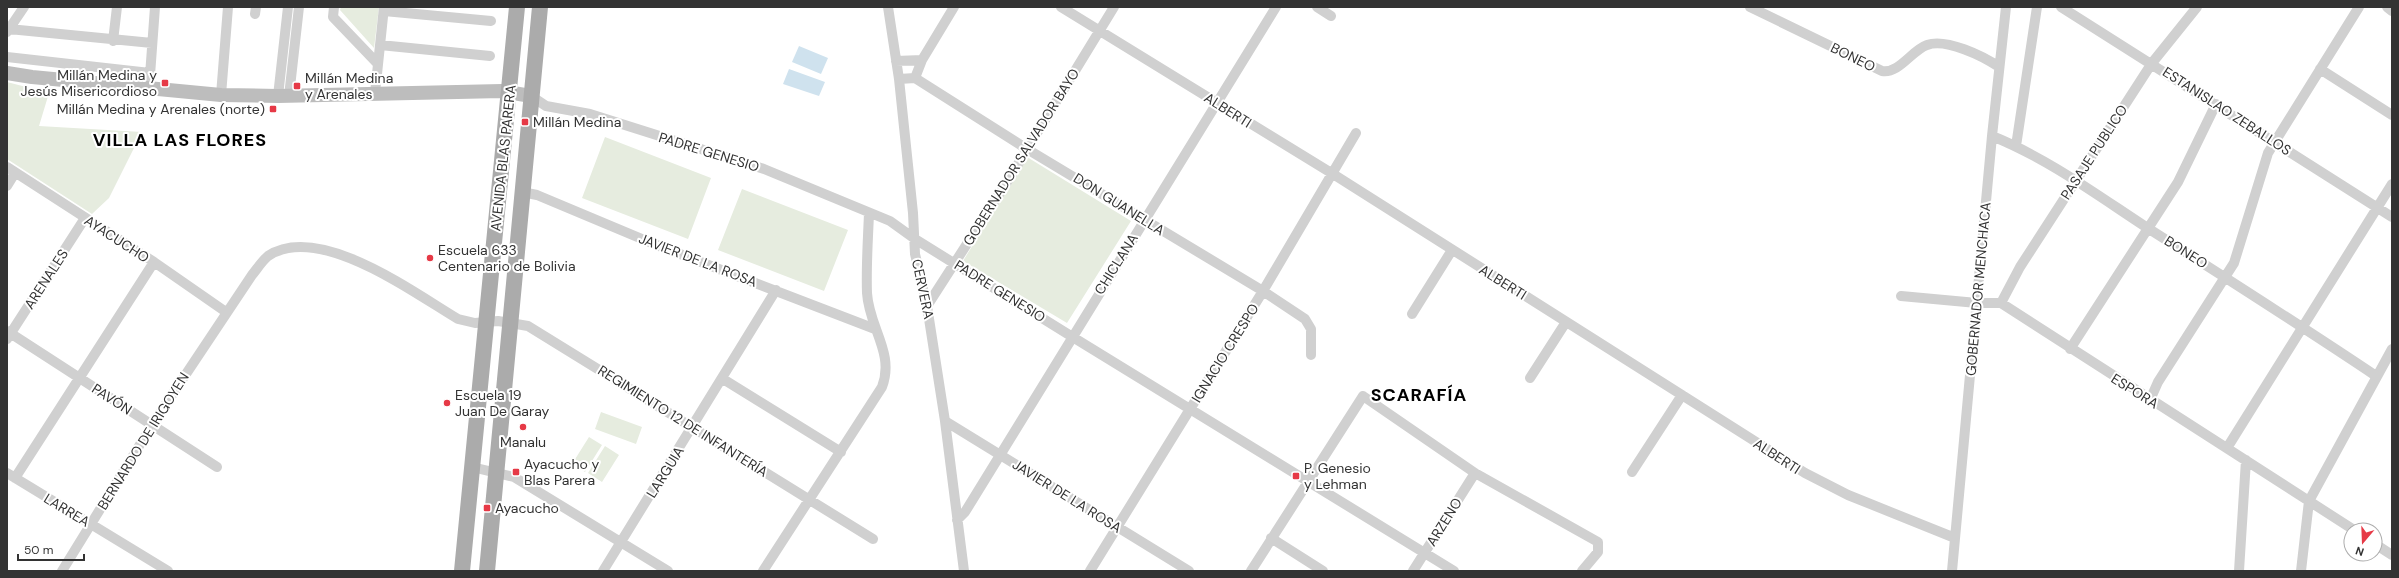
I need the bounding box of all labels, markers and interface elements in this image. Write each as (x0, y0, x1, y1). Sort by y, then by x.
street label: BONEO (1828, 38, 1879, 76)
street label: ESTANISLAO ZEBALLOS (2159, 63, 2295, 159)
street label: GOBERNADOR SALVADOR BAYO (959, 65, 1083, 249)
place label: Millán Medina y Jesús Misericordioso (21, 66, 157, 100)
place label: Millán Medina y Arenales (305, 69, 393, 103)
marker: Millán Medina y Jesús Misericordioso (160, 78, 170, 88)
marker: Millán Medina y Arenales (292, 81, 302, 91)
street label: AVENIDA BLAS PARERA (486, 84, 520, 232)
street label: ALBERTI (1201, 88, 1255, 132)
place label: Millán Medina y Arenales (norte) (57, 100, 265, 118)
street label: PASAJE PUBLICO (2057, 101, 2131, 203)
marker: Millán Medina y Arenales (norte) (268, 104, 278, 114)
place label: Millán Medina (533, 113, 621, 131)
marker: Millán Medina (520, 117, 530, 127)
district label: VILLA LAS FLORES (93, 128, 267, 152)
street label: PADRE GENESIO (657, 128, 762, 176)
street label: DON GUANELLA (1070, 169, 1168, 239)
street label: GOBERNADOR MENCHACA (1961, 201, 1995, 377)
street label: AYACUCHO (81, 211, 153, 267)
street label: JAVIER DE LA ROSA (636, 229, 760, 291)
street label: CHICLANA (1090, 230, 1142, 298)
street label: BONEO (2161, 232, 2211, 272)
place label: Escuela 633 Centenario de Bolivia (438, 241, 576, 275)
street label: ARENALES (20, 246, 72, 312)
marker: Escuela 633 Centenario de Bolivia (425, 253, 435, 263)
street label: PADRE GENESIO (951, 256, 1049, 326)
street label: CERVERA (908, 257, 938, 321)
street label: ALBERTI (1476, 260, 1530, 304)
street label: IGNACIO CRESPO (1187, 300, 1263, 406)
street label: REGIMIENTO 12 DE INFANTERÍA (595, 361, 771, 481)
street label: BERNARDO DE IRIGOYEN (93, 369, 193, 513)
street label: ESPORA (2108, 369, 2162, 413)
street label: PAVÓN (89, 379, 135, 419)
district label: SCARAFÍA (1371, 383, 1467, 407)
place label: Escuela 19 Juan De Garay (455, 386, 550, 420)
marker: Escuela 19 Juan De Garay (442, 398, 452, 408)
marker: Manalu (518, 422, 528, 432)
place label: Manalu (500, 433, 546, 451)
street label: ALBERTI (1750, 434, 1804, 478)
street label: LARGUIA (642, 443, 688, 501)
place label: Ayacucho y Blas Parera (524, 455, 600, 489)
street label: JAVIER DE LA ROSA (1009, 455, 1125, 537)
place label: P. Genesio y Lehman (1304, 459, 1371, 493)
marker: Ayacucho y Blas Parera (511, 467, 521, 477)
marker: P. Genesio y Lehman (1291, 471, 1301, 481)
street label: LARREA (41, 489, 93, 531)
street label: ARZENO (1422, 494, 1466, 550)
place label: Ayacucho (495, 499, 559, 517)
marker: Ayacucho (482, 503, 492, 513)
north arrow (2343, 522, 2383, 562)
scale bar (18, 536, 84, 562)
text: 50 m (24, 542, 53, 558)
text: N (2354, 544, 2366, 559)

